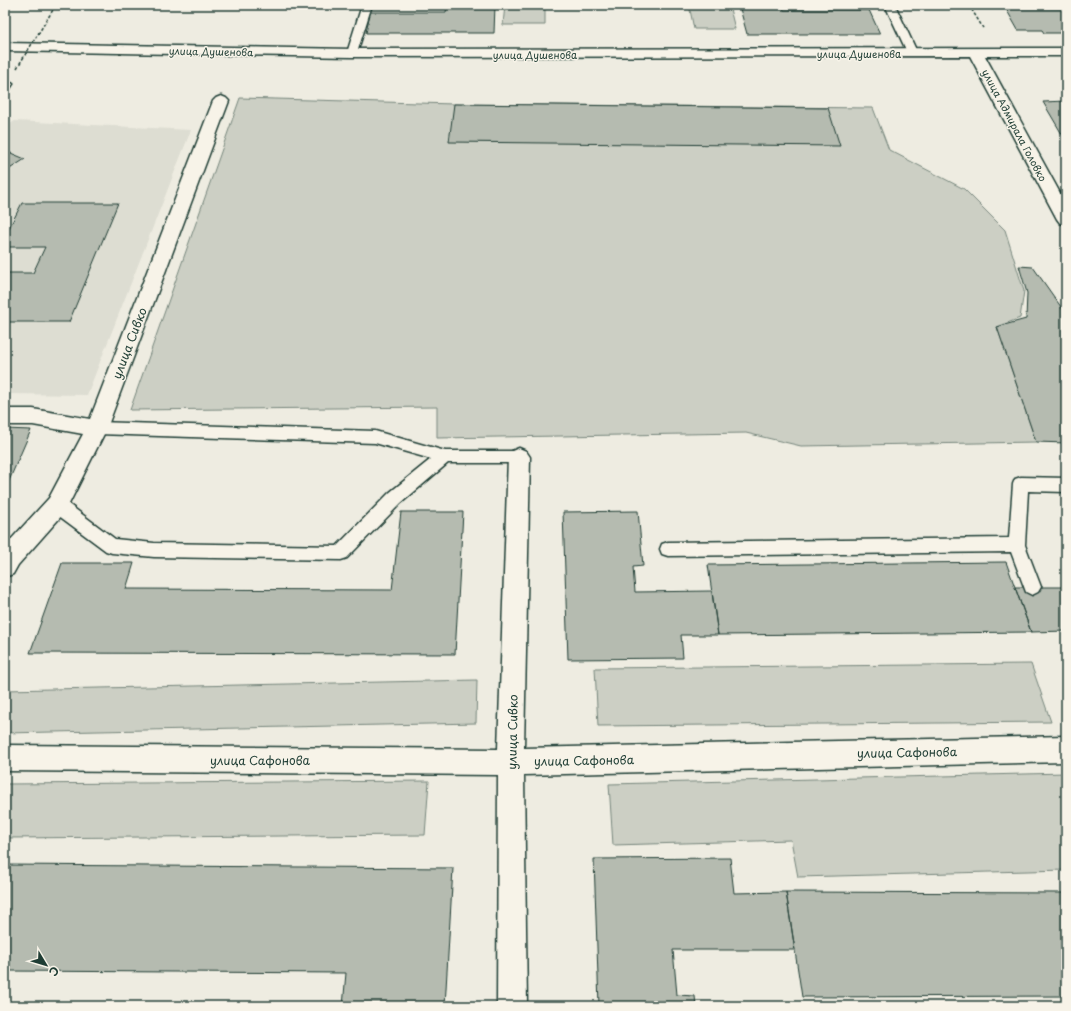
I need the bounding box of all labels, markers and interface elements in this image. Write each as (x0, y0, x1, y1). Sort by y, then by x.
street label: улица Душенова (169, 43, 254, 59)
street label: улица Душенова (817, 46, 902, 61)
street label: улица Душенова (493, 47, 578, 62)
street label: улица Адмирала Головко (979, 66, 1051, 184)
street label: улица Сивко (107, 304, 151, 381)
street label: улица Сивко (502, 694, 522, 770)
street label: улица Сафонова (857, 742, 958, 762)
street label: улица Сафонова (534, 750, 635, 770)
street label: улица Сафонова (210, 751, 311, 769)
north arrow (26, 945, 66, 985)
text: С (45, 963, 64, 980)

